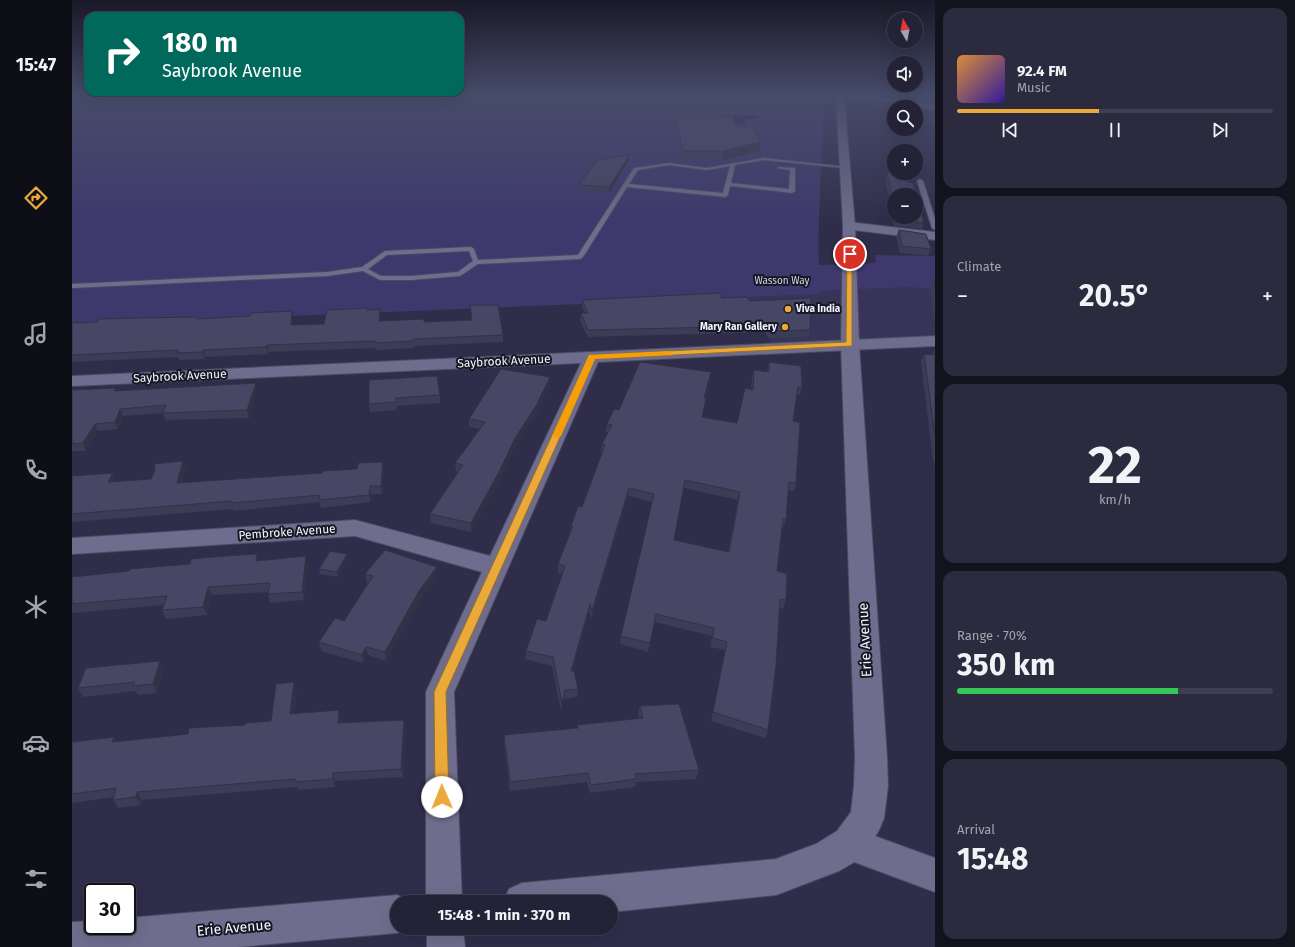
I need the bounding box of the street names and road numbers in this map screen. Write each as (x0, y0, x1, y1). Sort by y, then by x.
street label: Saybrook Avenue (457, 352, 551, 370)
street label: Saybrook Avenue (133, 367, 227, 385)
street label: Pembroke Avenue (238, 522, 336, 542)
street label: Erie Avenue (855, 602, 875, 678)
street label: Erie Avenue (196, 916, 272, 940)

